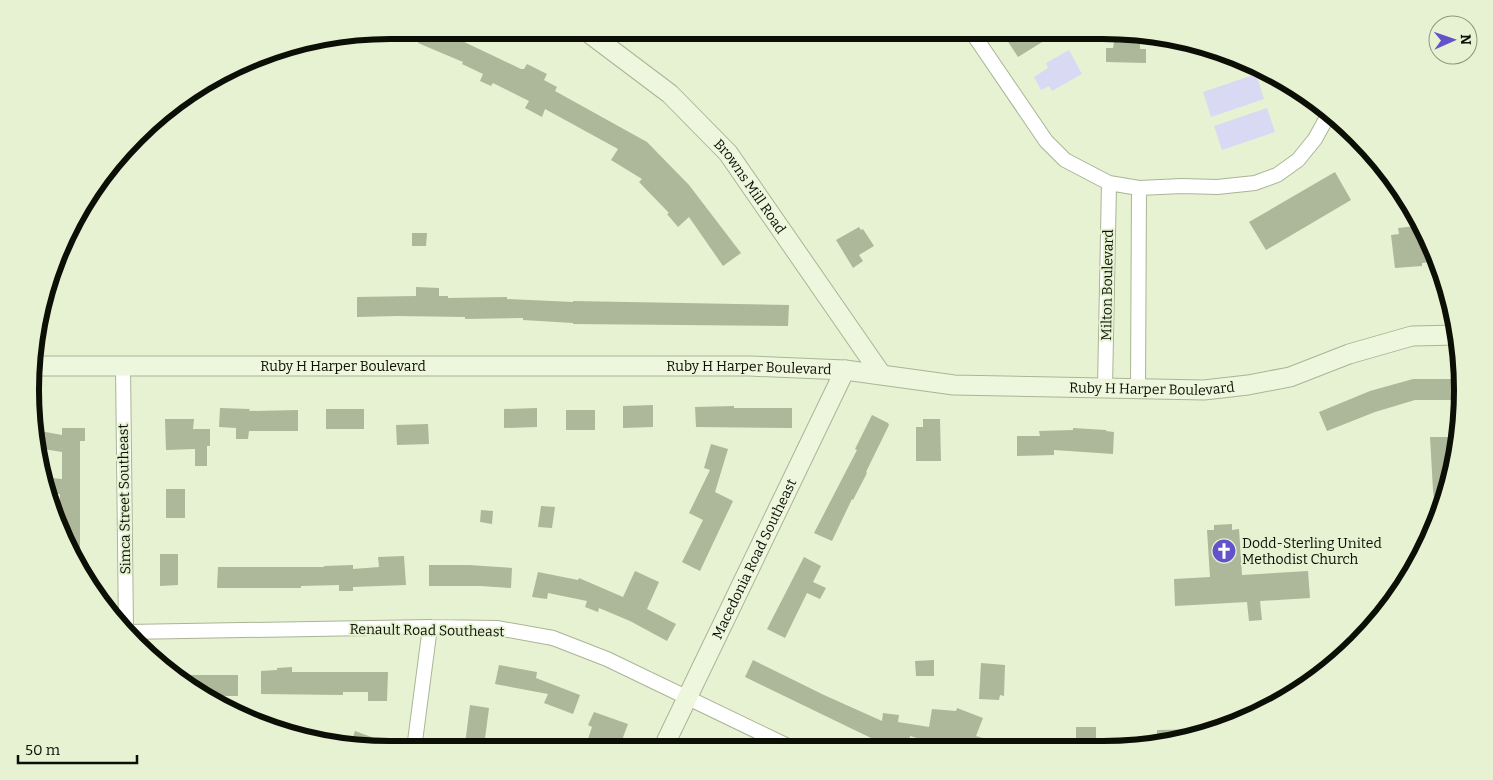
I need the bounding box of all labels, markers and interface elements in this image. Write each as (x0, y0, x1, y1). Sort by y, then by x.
north arrow (1428, 15, 1478, 65)
text: N (1457, 34, 1474, 45)
street label: Browns Mill Road (710, 136, 789, 237)
street label: Milton Boulevard (1098, 229, 1117, 341)
street label: Ruby H Harper Boulevard (260, 358, 426, 375)
street label: Ruby H Harper Boulevard (666, 358, 832, 378)
street label: Ruby H Harper Boulevard (1069, 379, 1235, 399)
street label: Simca Street Southeast (115, 423, 134, 575)
street label: Macedonia Road Southeast (709, 476, 800, 642)
place label: Dodd-Sterling United Methodist Church (1242, 535, 1382, 568)
church icon: Dodd-Sterling United Methodist Church (1211, 538, 1237, 564)
street label: Renault Road Southeast (349, 621, 505, 640)
scale bar (18, 732, 136, 764)
text: 50 m (25, 741, 61, 759)

